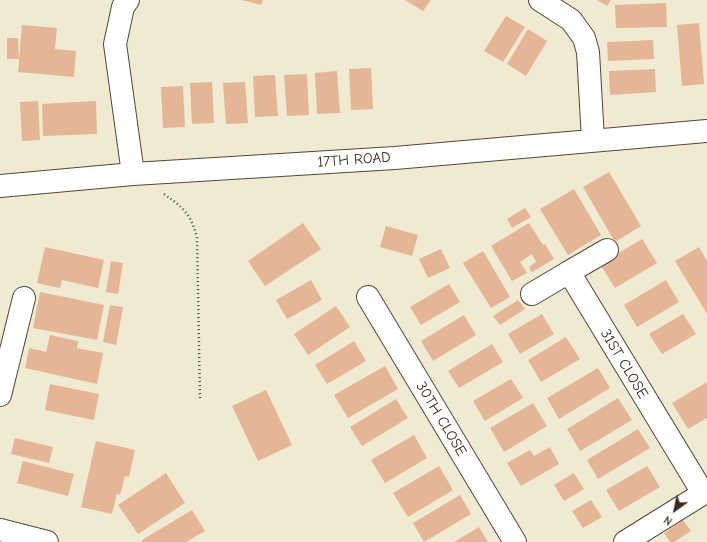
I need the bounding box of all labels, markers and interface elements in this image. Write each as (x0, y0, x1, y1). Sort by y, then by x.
street label: 17TH ROAD (317, 148, 391, 172)
street label: 31ST CLOSE (596, 326, 652, 402)
street label: 30TH CLOSE (412, 379, 470, 459)
north arrow (655, 490, 695, 530)
text: N (662, 513, 675, 528)

